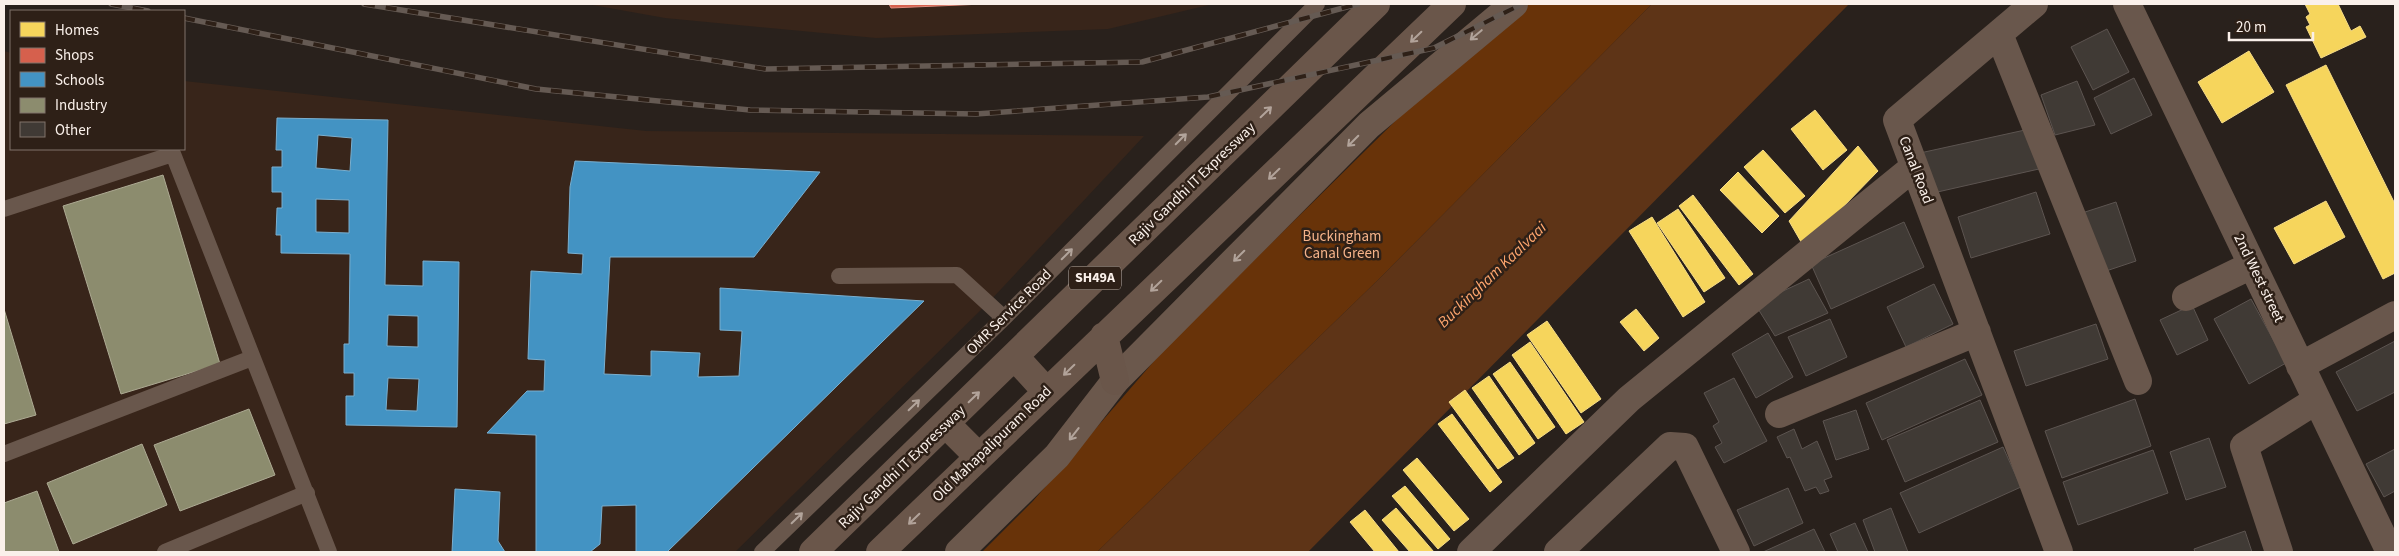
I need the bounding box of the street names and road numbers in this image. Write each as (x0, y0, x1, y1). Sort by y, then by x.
street label: Rajiv Gandhi IT Expressway (1124, 118, 1260, 250)
street label: Canal Road (1893, 133, 1939, 207)
street label: 2nd West street (2228, 230, 2290, 326)
street label: OMR Service Road (962, 265, 1056, 359)
road number: SH49A (1069, 266, 1121, 290)
street label: Old Mahapalipuram Road (928, 381, 1056, 507)
street label: Rajiv Gandhi IT Expressway (834, 401, 970, 533)

